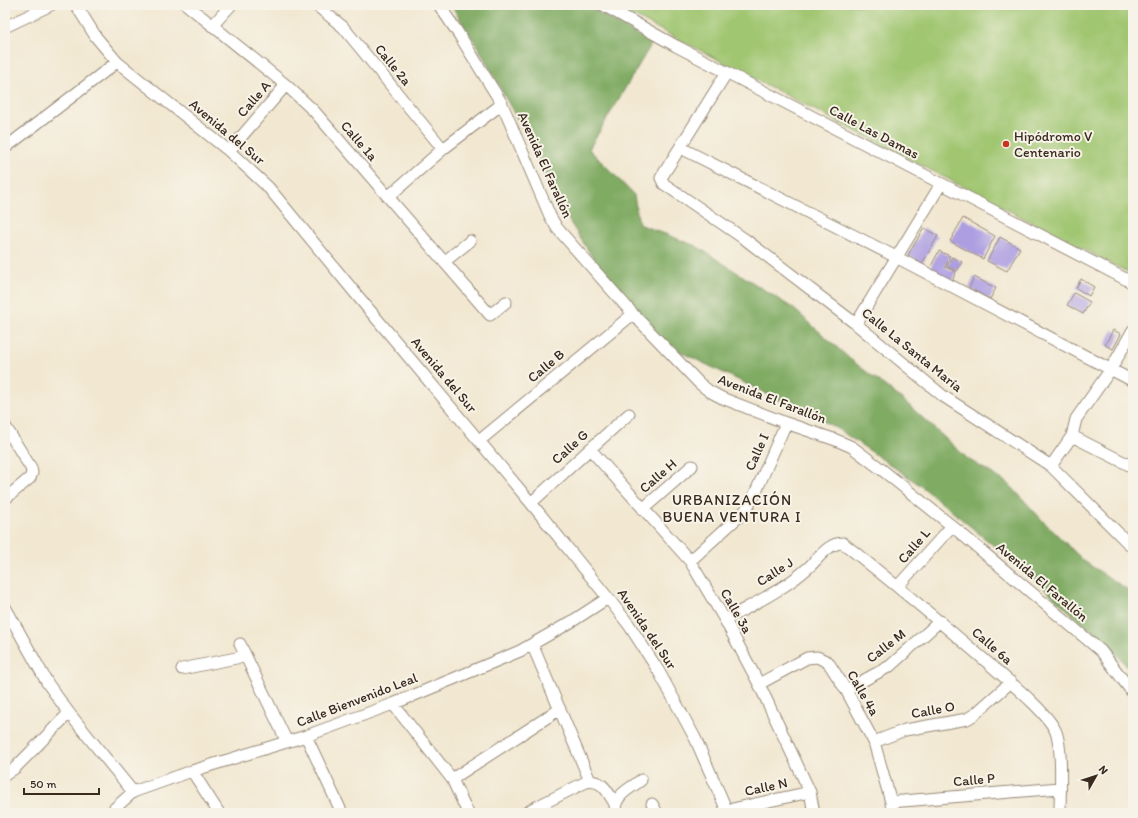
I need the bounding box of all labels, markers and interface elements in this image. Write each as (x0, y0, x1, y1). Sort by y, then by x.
street label: Calle 2a (371, 41, 415, 90)
street label: Calle A (233, 77, 275, 121)
street label: Avenida del Sur (186, 95, 269, 169)
street label: Calle Las Damas (826, 101, 922, 163)
street label: Avenida El Farallón (514, 109, 576, 221)
street label: Calle 1a (337, 117, 382, 165)
place label: Hipódromo V Centenario (1014, 128, 1093, 161)
marker: Hipódromo V Centenario (1001, 139, 1011, 149)
street label: Calle La Santa María (858, 304, 966, 396)
street label: Avenida del Sur (407, 334, 481, 417)
street label: Calle B (524, 346, 568, 386)
street label: Avenida El Farallón (715, 371, 829, 428)
street label: Calle G (548, 426, 592, 468)
street label: Calle I (741, 431, 773, 473)
street label: Calle H (636, 455, 680, 497)
district label: URBANIZACIÓN BUENA VENTURA I (662, 491, 802, 526)
street label: Calle L (894, 525, 934, 567)
street label: Avenida El Farallón (993, 539, 1092, 626)
street label: Calle J (753, 554, 797, 590)
street label: Avenida del Sur (614, 585, 680, 673)
street label: Calle 3a (716, 586, 756, 637)
street label: Calle 6a (968, 624, 1017, 669)
street label: Calle M (863, 625, 909, 667)
street label: Calle 4a (843, 667, 883, 719)
street label: Calle Bienvenido Leal (294, 669, 420, 731)
street label: Calle O (910, 698, 956, 722)
north arrow (1076, 756, 1116, 796)
text: N (1096, 763, 1111, 777)
scale bar (24, 770, 99, 796)
street label: Calle P (952, 770, 996, 790)
street label: Calle N (743, 774, 789, 800)
text: 50 m (30, 777, 56, 791)

